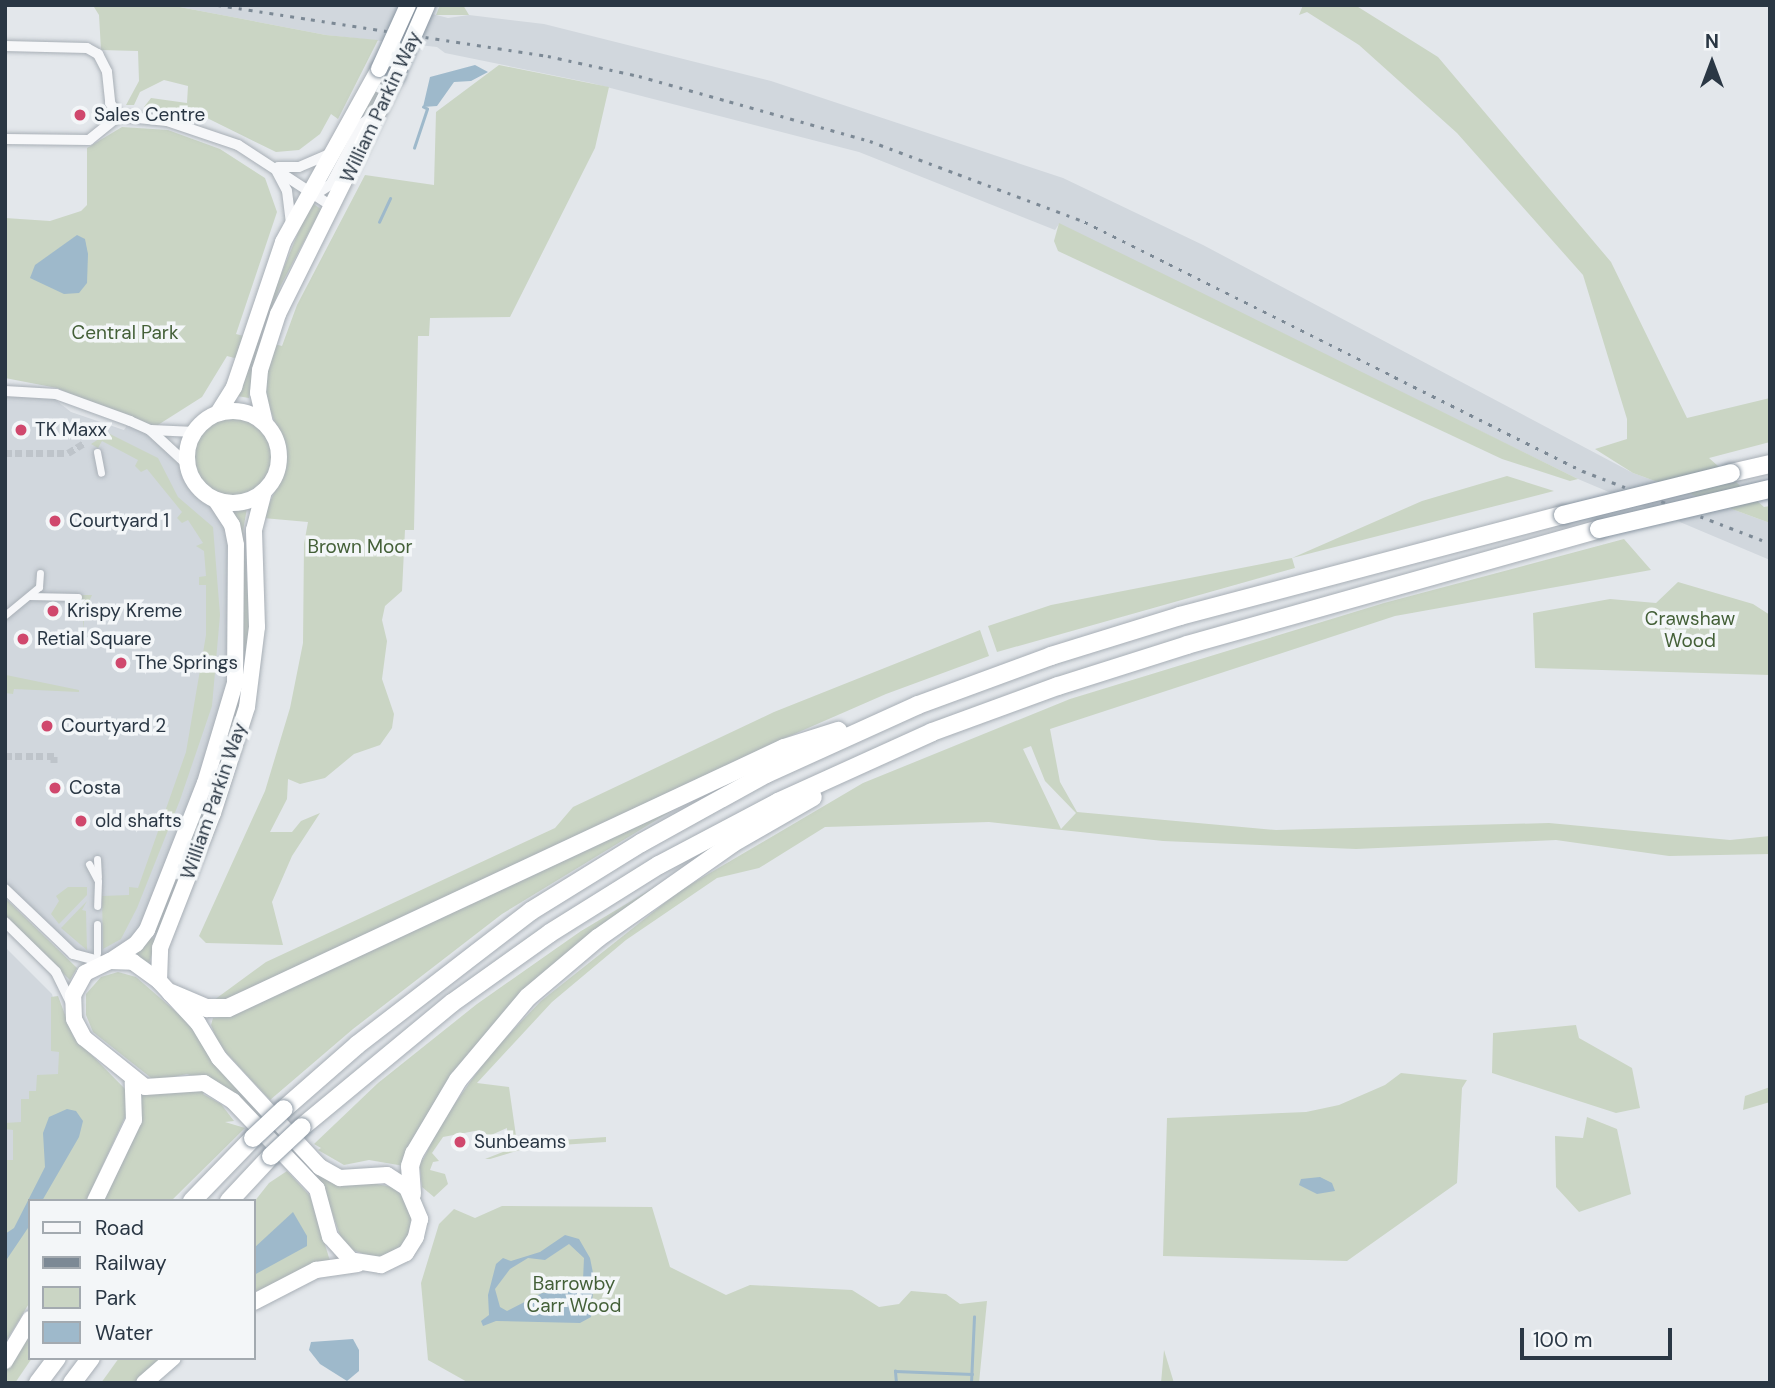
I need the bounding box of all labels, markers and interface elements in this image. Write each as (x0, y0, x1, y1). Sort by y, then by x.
street label: William Parkin Way (336, 28, 426, 186)
north arrow (1677, 28, 1747, 98)
text: N (1705, 29, 1719, 54)
place label: Sales Centre (94, 104, 205, 126)
marker: Sales Centre (72, 107, 88, 123)
park label: Central Park (72, 322, 178, 344)
place label: TK Maxx (35, 419, 107, 441)
marker: TK Maxx (13, 422, 29, 438)
place label: Courtyard 1 (69, 510, 169, 532)
marker: Courtyard 1 (47, 513, 63, 529)
park label: Brown Moor (307, 536, 413, 558)
place label: Krispy Kreme (67, 600, 182, 622)
marker: Krispy Kreme (45, 603, 61, 619)
park label: Crawshaw Wood (1645, 608, 1735, 652)
place label: Retial Square (37, 628, 151, 650)
marker: Retial Square (15, 631, 31, 647)
place label: The Springs (135, 652, 238, 674)
marker: The Springs (113, 655, 129, 671)
place label: Courtyard 2 (61, 715, 166, 737)
marker: Courtyard 2 (39, 718, 55, 734)
street label: William Parkin Way (176, 720, 252, 882)
place label: Costa (69, 777, 121, 799)
marker: Costa (47, 780, 63, 796)
place label: old shafts (95, 810, 182, 832)
marker: old shafts (73, 813, 89, 829)
place label: Sunbeams (474, 1131, 566, 1153)
marker: Sunbeams (452, 1134, 468, 1150)
legend (28, 1199, 256, 1360)
text: Road (95, 1214, 144, 1242)
text: Railway (95, 1249, 167, 1277)
park label: Barrowby Carr Wood (527, 1273, 621, 1317)
text: Park (95, 1284, 136, 1312)
scale bar (1523, 1314, 1675, 1358)
text: Water (95, 1319, 153, 1347)
text: 100 m (1533, 1326, 1593, 1354)

